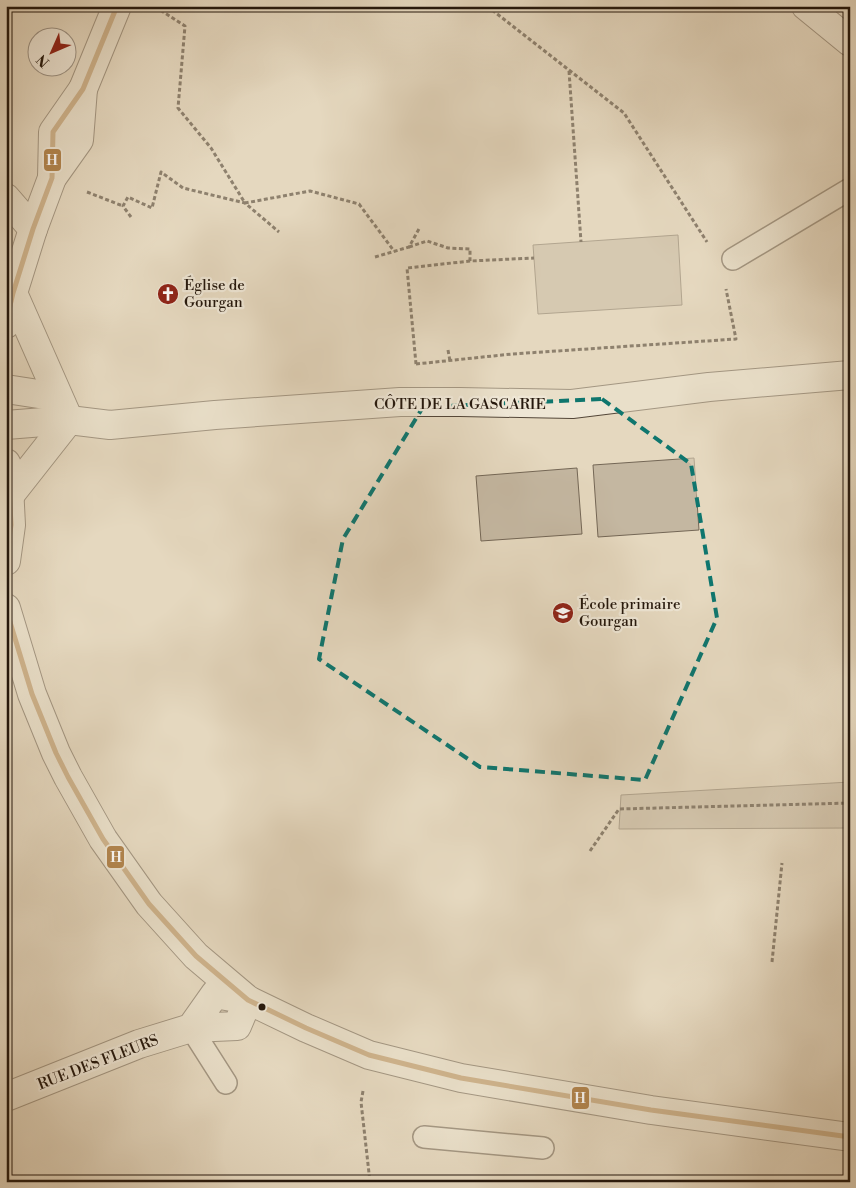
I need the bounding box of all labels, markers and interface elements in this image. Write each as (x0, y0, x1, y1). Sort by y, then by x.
north arrow (28, 28, 78, 78)
text: N (33, 50, 54, 71)
line badge: H (43, 148, 62, 172)
text: H (46, 152, 58, 170)
place label: Église de Gourgan (184, 275, 245, 312)
church icon: Église de Gourgan (156, 282, 180, 306)
street label: CÔTE DE LA GASCARIE (374, 394, 546, 414)
place label: École primaire Gourgan (579, 594, 681, 631)
school or university icon: École primaire Gourgan (551, 601, 575, 625)
line badge: H (106, 845, 125, 869)
text: H (110, 849, 122, 867)
unlabelled marker (257, 1002, 267, 1012)
street label: RUE DES FLEURS (35, 1031, 161, 1094)
line badge: H (571, 1086, 590, 1110)
text: H (574, 1090, 586, 1108)

